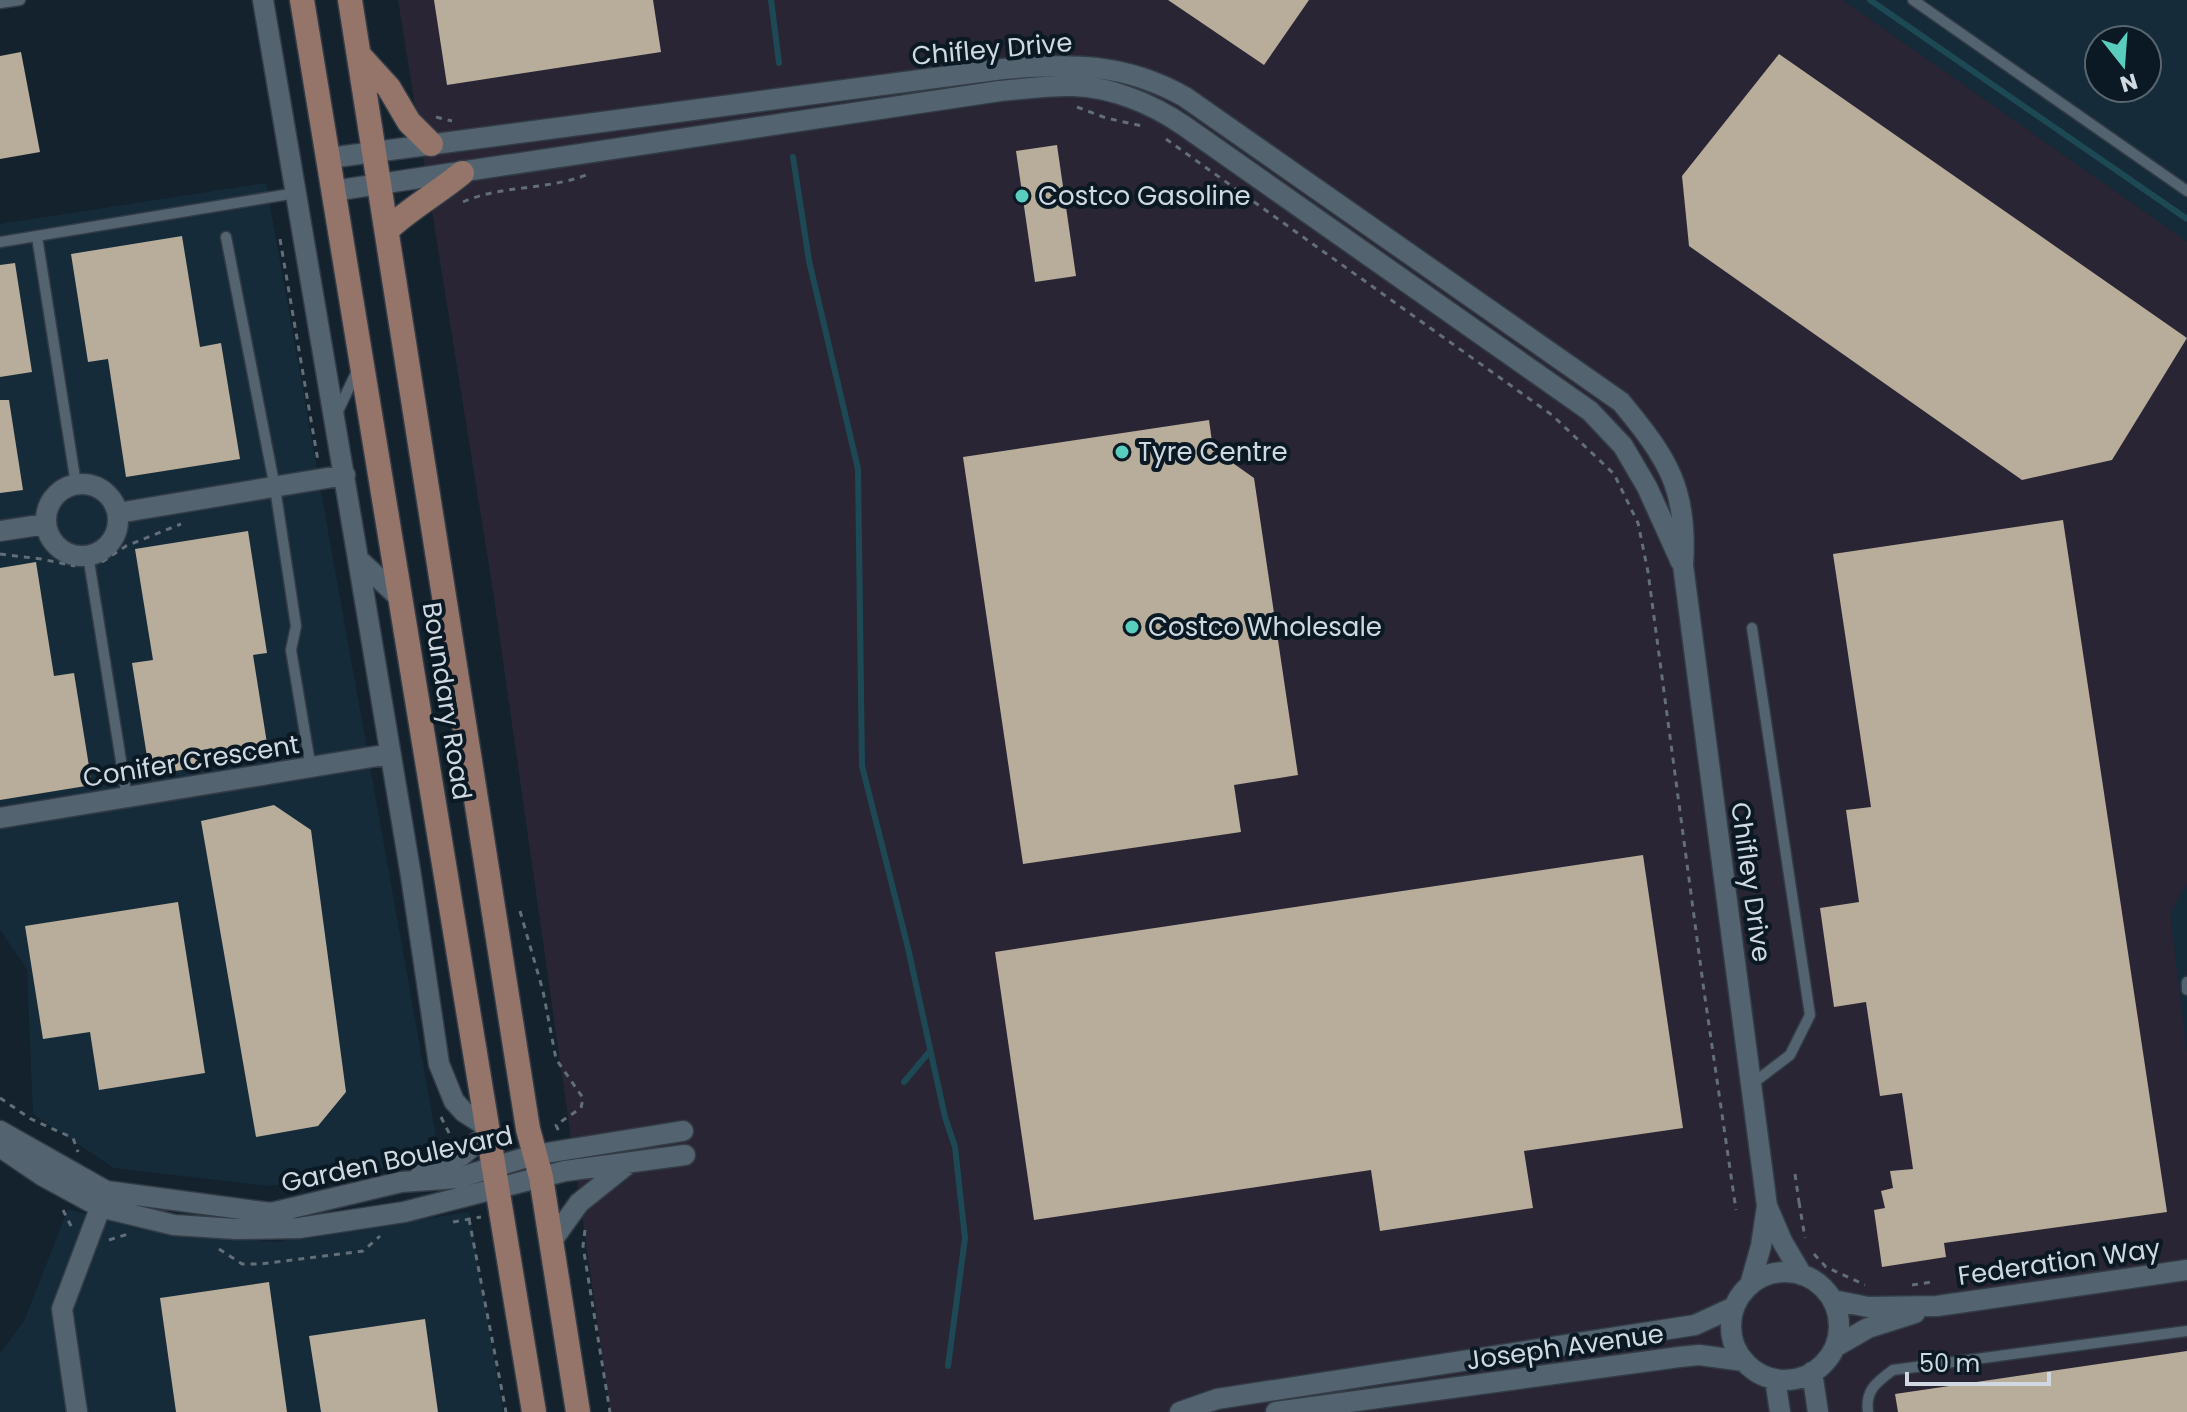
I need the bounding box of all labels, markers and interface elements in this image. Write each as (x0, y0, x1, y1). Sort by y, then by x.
street label: Chifley Drive (910, 24, 1074, 74)
north arrow (2083, 24, 2163, 104)
text: N (2116, 65, 2141, 100)
place label: Costco Gasoline (1038, 178, 1251, 214)
marker: Costco Gasoline (1013, 187, 1031, 205)
place label: Tyre Centre (1138, 434, 1288, 470)
marker: Tyre Centre (1113, 443, 1131, 461)
street label: Boundary Road (414, 599, 480, 803)
place label: Costco Wholesale (1148, 609, 1382, 645)
marker: Costco Wholesale (1123, 618, 1141, 636)
street label: Conifer Crescent (80, 726, 302, 796)
street label: Chifley Drive (1722, 800, 1780, 964)
street label: Garden Boulevard (278, 1117, 516, 1201)
street label: Federation Way (1956, 1230, 2163, 1294)
street label: Joseph Avenue (1464, 1315, 1666, 1379)
scale bar (1907, 1336, 2049, 1386)
text: 50 m (1919, 1347, 1980, 1380)

